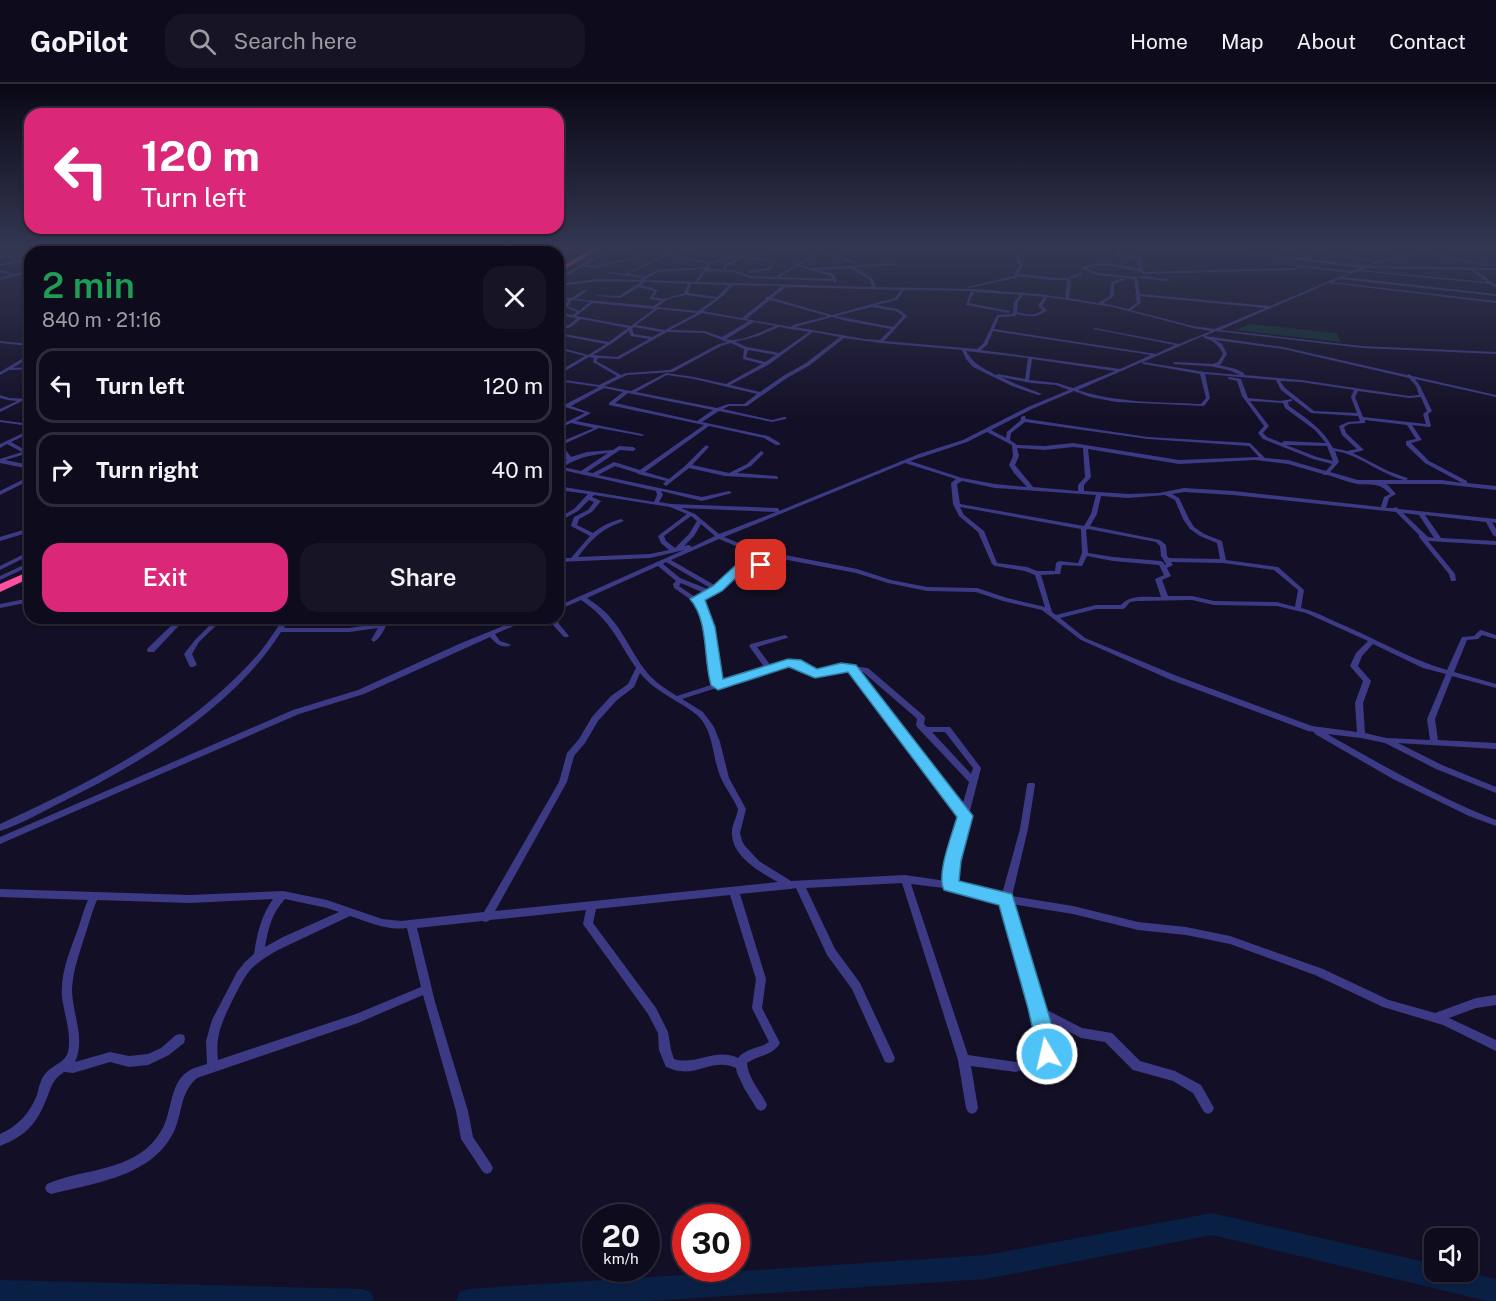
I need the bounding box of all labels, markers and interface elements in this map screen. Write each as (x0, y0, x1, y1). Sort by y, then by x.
search box (165, 14, 585, 68)
text: GoPilot (30, 25, 129, 58)
icon: search (186, 25, 219, 58)
text: Search here (234, 28, 357, 54)
text: Home (1130, 29, 1188, 54)
text: Map (1221, 29, 1264, 54)
text: About (1297, 29, 1356, 54)
text: Contact (1389, 29, 1466, 54)
text: 120 m (141, 131, 260, 180)
icon: left (42, 132, 120, 210)
text: Turn left (141, 181, 247, 213)
text: 2 min (42, 264, 135, 306)
button: close (483, 266, 546, 329)
text: 840 m · 21:16 (42, 308, 161, 332)
icon: left (45, 369, 78, 402)
text: Turn left (96, 373, 185, 399)
text: 120 m (483, 373, 543, 399)
icon: right (45, 453, 78, 486)
text: Turn right (96, 457, 199, 483)
text: 40 m (491, 457, 543, 483)
pin (735, 539, 786, 590)
button: Exit (42, 543, 288, 612)
button: Share (300, 543, 546, 612)
icon: arrive (744, 548, 777, 581)
position arrow (1015, 1022, 1079, 1086)
speed limit sign: 30 (672, 1204, 750, 1282)
text: 20 (602, 1218, 640, 1254)
map controls (1424, 1228, 1478, 1282)
button: sound (1424, 1228, 1478, 1282)
text: km/h (603, 1250, 639, 1267)

